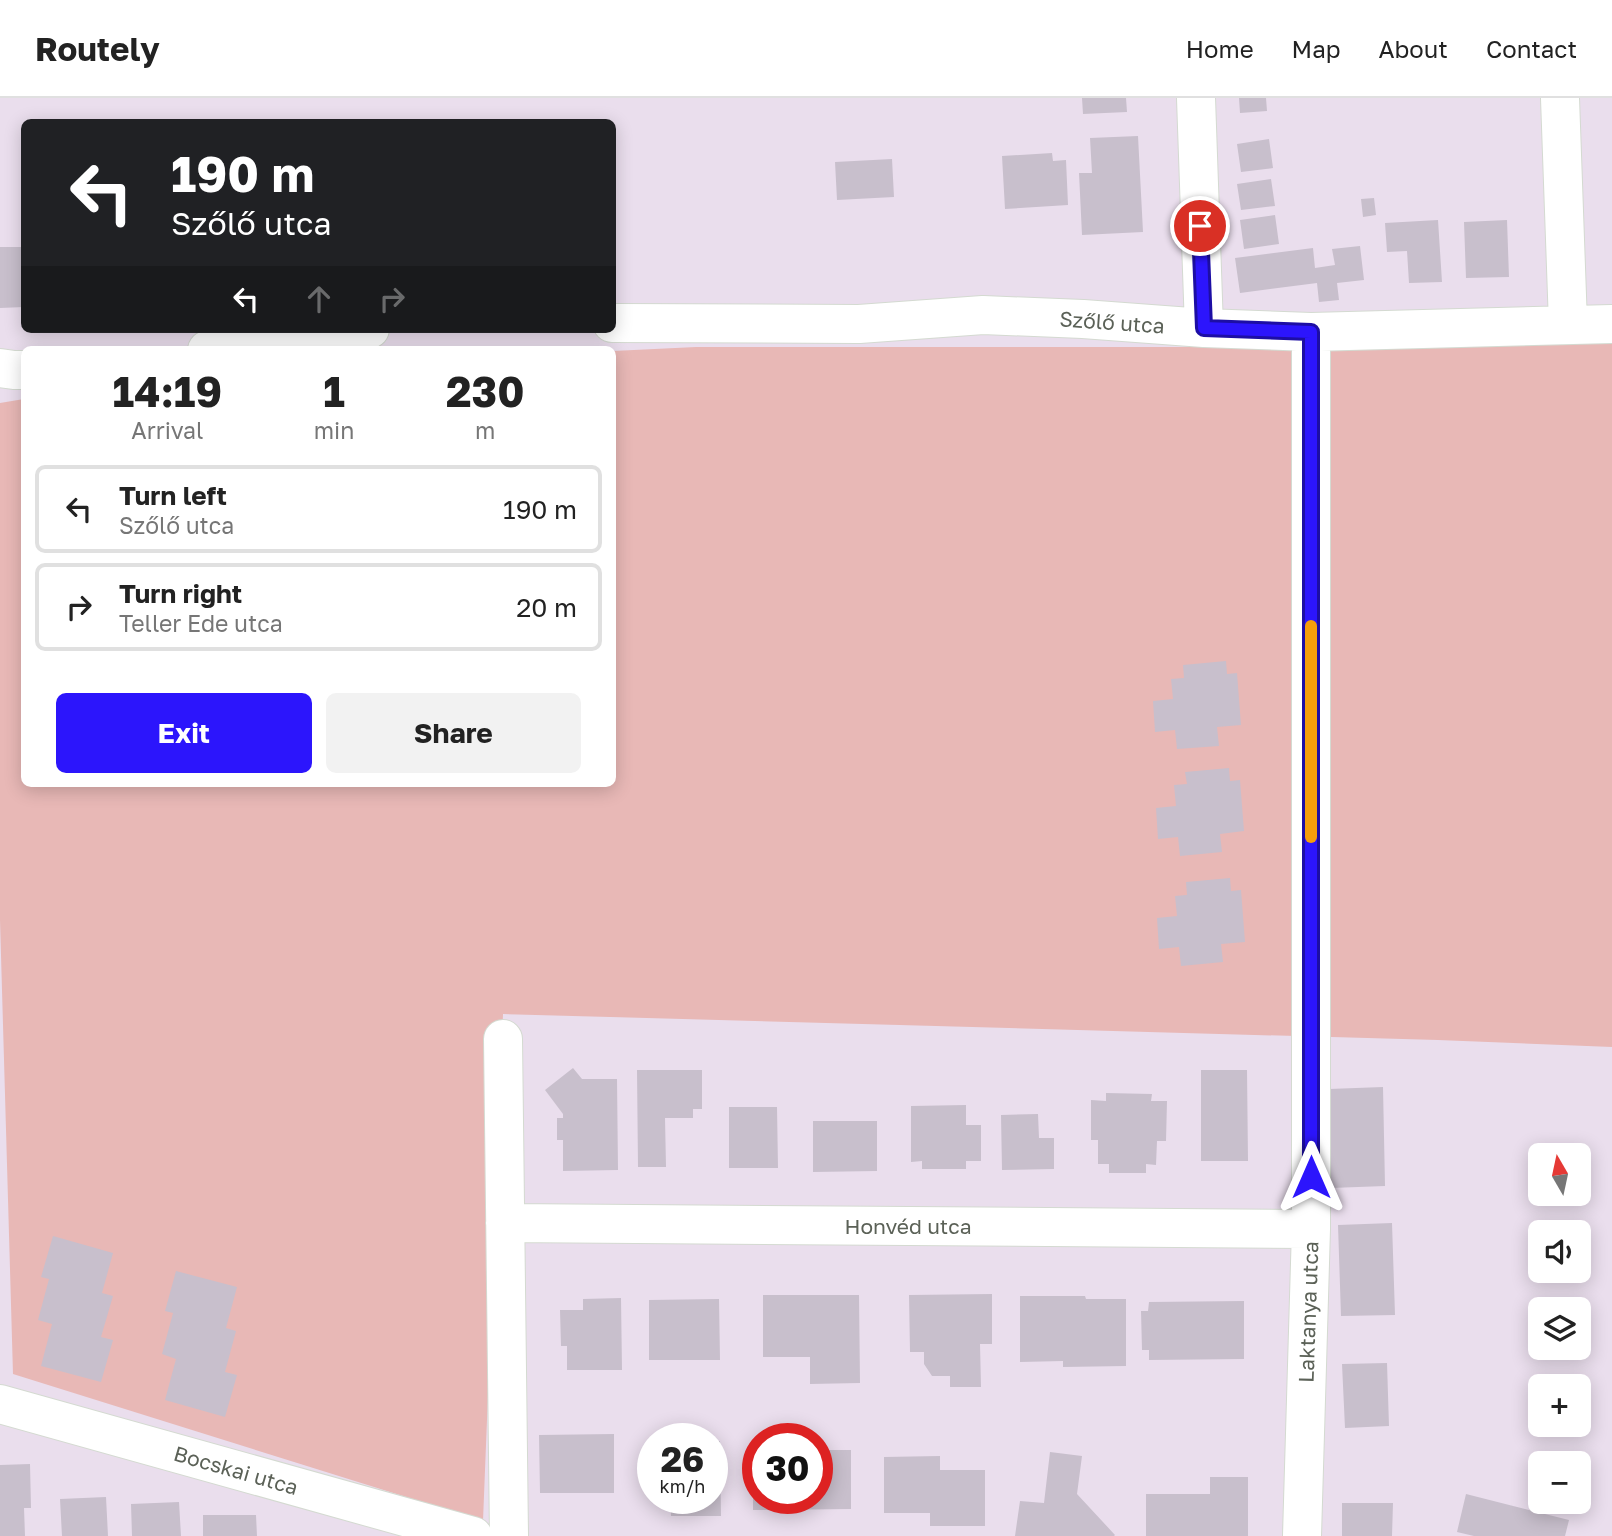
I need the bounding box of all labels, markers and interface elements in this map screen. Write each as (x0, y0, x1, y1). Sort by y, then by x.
text: Routely (35, 29, 160, 68)
text: Home (1186, 34, 1254, 63)
text: Map (1292, 34, 1341, 63)
text: About (1379, 34, 1448, 63)
text: Contact (1486, 34, 1577, 63)
text: 190 m (171, 144, 314, 203)
icon: left (56, 147, 147, 238)
pin (1170, 196, 1230, 256)
text: Szőlő utca (171, 204, 331, 242)
icon: arrive (1181, 207, 1219, 245)
icon: left (227, 280, 265, 318)
icon: ahead (300, 280, 338, 318)
icon: right (373, 280, 411, 318)
street label: Szőlő utca (1059, 305, 1165, 339)
text: 14:19 (113, 366, 222, 416)
text: 1 (323, 366, 345, 416)
text: 230 (446, 366, 524, 416)
text: Arrival (131, 416, 203, 444)
text: min (314, 416, 354, 444)
text: m (475, 416, 495, 444)
text: Turn left (119, 480, 227, 511)
icon: left (60, 490, 98, 528)
text: 190 m (503, 494, 577, 525)
text: Szőlő utca (119, 511, 234, 539)
text: Turn right (119, 578, 242, 609)
icon: right (60, 588, 98, 626)
text: 20 m (516, 592, 577, 623)
text: Teller Ede utca (119, 609, 283, 637)
button: Exit (56, 693, 312, 773)
button: Share (326, 693, 581, 773)
position arrow (1274, 1140, 1348, 1214)
north arrow (1528, 1143, 1591, 1206)
map controls (1528, 1143, 1591, 1514)
street label: Honvéd utca (844, 1213, 972, 1239)
button: sound (1528, 1220, 1591, 1283)
street label: Laktanya utca (1293, 1241, 1323, 1383)
button: layers (1528, 1297, 1591, 1360)
button: + (1528, 1374, 1591, 1437)
speed limit sign: 30 (742, 1423, 833, 1514)
text: 26 (661, 1438, 704, 1480)
street label: Bocskai utca (171, 1440, 301, 1500)
button: − (1528, 1451, 1591, 1514)
text: km/h (660, 1475, 705, 1497)

